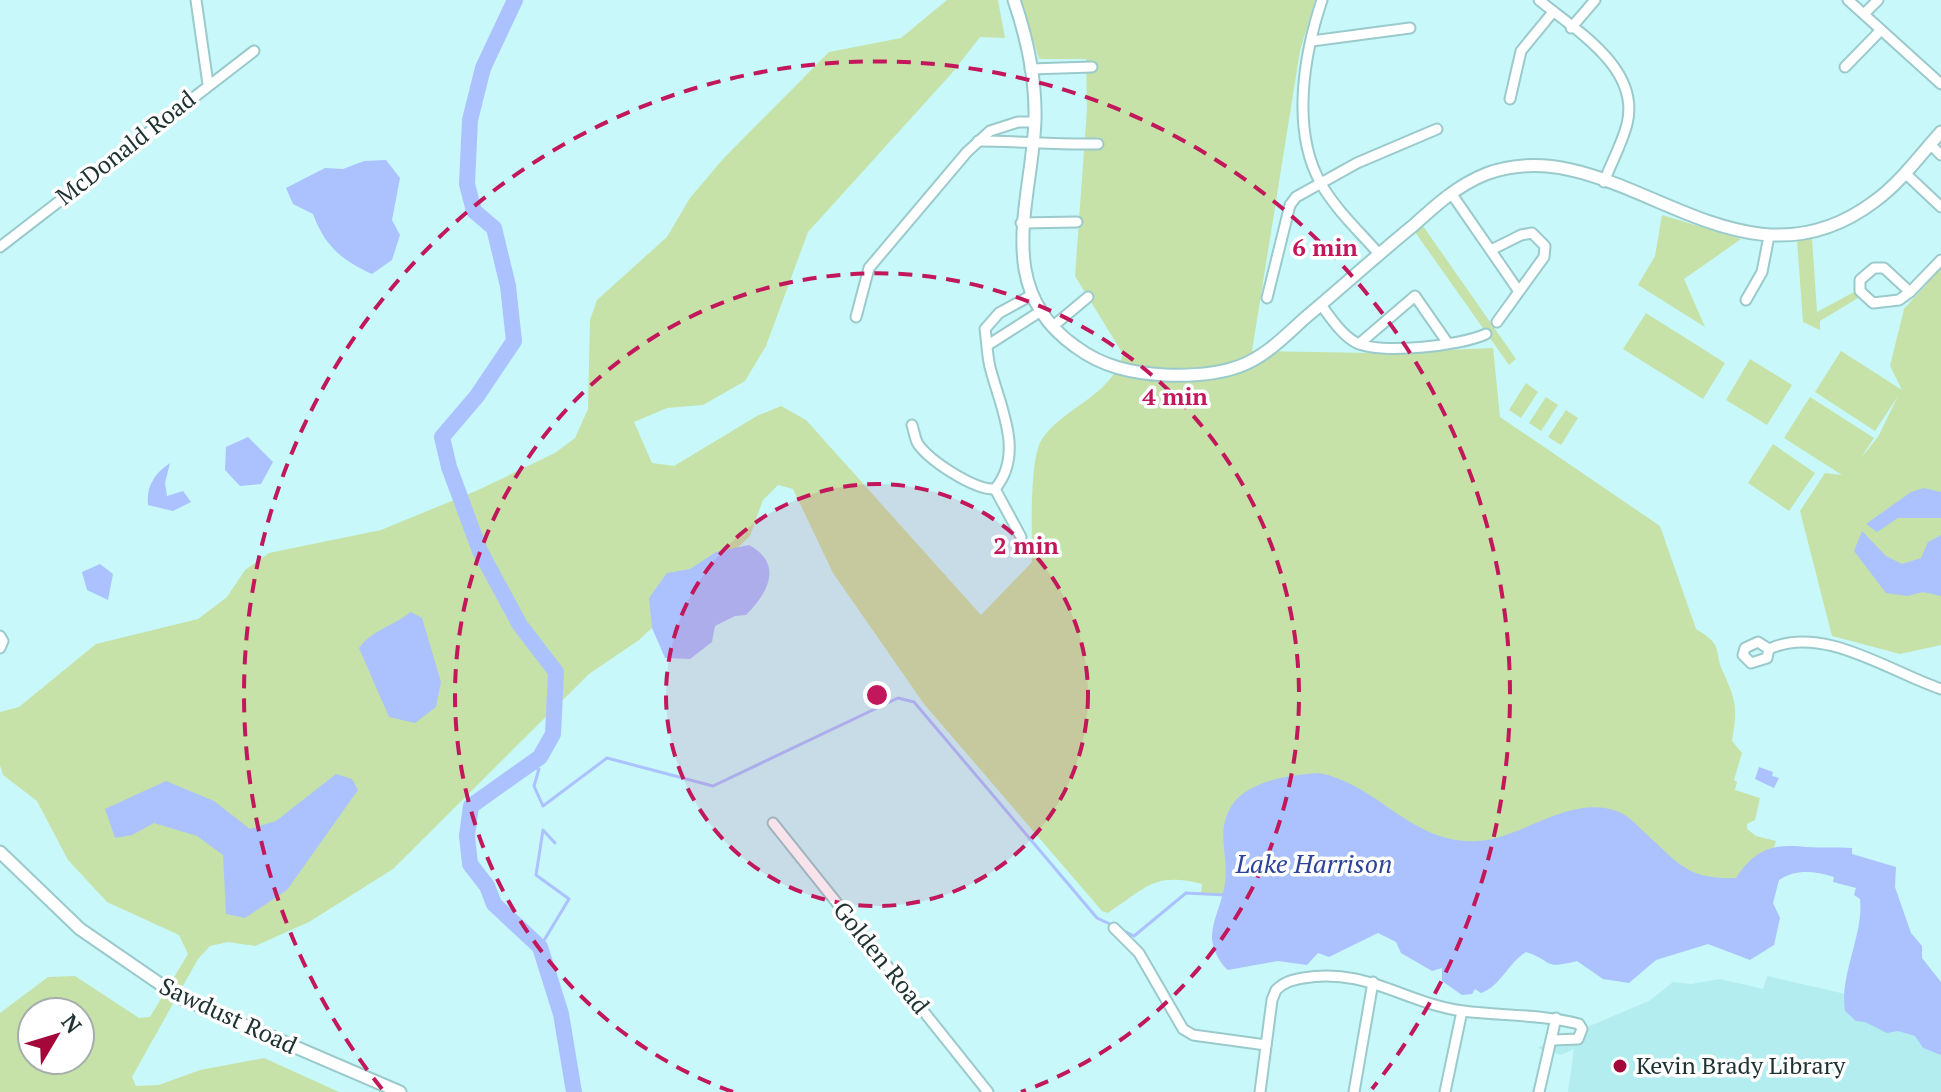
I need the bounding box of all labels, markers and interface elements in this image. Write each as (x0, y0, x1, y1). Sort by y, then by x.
street label: McDonald Road (49, 83, 202, 212)
text: 6 min (1292, 231, 1358, 263)
text: 4 min (1142, 380, 1208, 412)
text: 2 min (993, 529, 1059, 561)
centre of rings (863, 681, 891, 709)
water label: Lake Harrison (1235, 846, 1392, 880)
street label: Golden Road (827, 894, 937, 1020)
street label: Sawdust Road (154, 969, 302, 1061)
north arrow (16, 996, 96, 1076)
text: N (56, 1008, 89, 1039)
place label: Kevin Brady Library (1636, 1049, 1846, 1081)
marker: Kevin Brady Library (1611, 1057, 1629, 1075)

